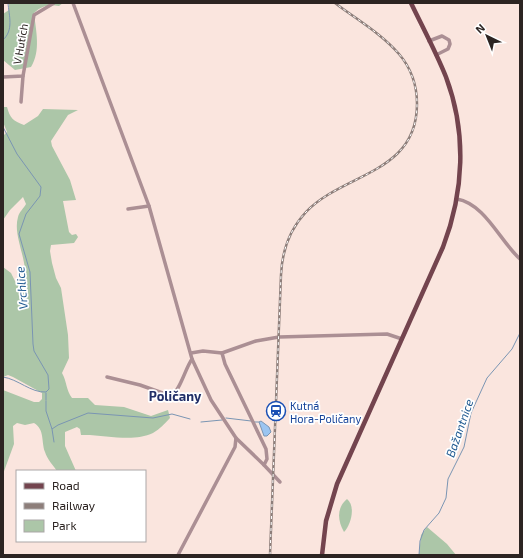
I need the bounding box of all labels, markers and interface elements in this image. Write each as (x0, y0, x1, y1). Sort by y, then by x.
north arrow (467, 16, 507, 56)
text: N (472, 21, 487, 36)
street label: V Hutích (10, 23, 30, 65)
water label: Vrchlice (12, 265, 30, 310)
district label: Poličany (149, 388, 202, 404)
water label: Bažantnice (442, 396, 476, 459)
place label: Kutná Hora-Poličany (290, 399, 361, 425)
station icon: Kutná Hora-Poličany (265, 400, 287, 422)
legend (16, 470, 146, 542)
text: Road (52, 478, 80, 492)
text: Railway (52, 498, 96, 512)
text: Park (52, 518, 77, 532)

